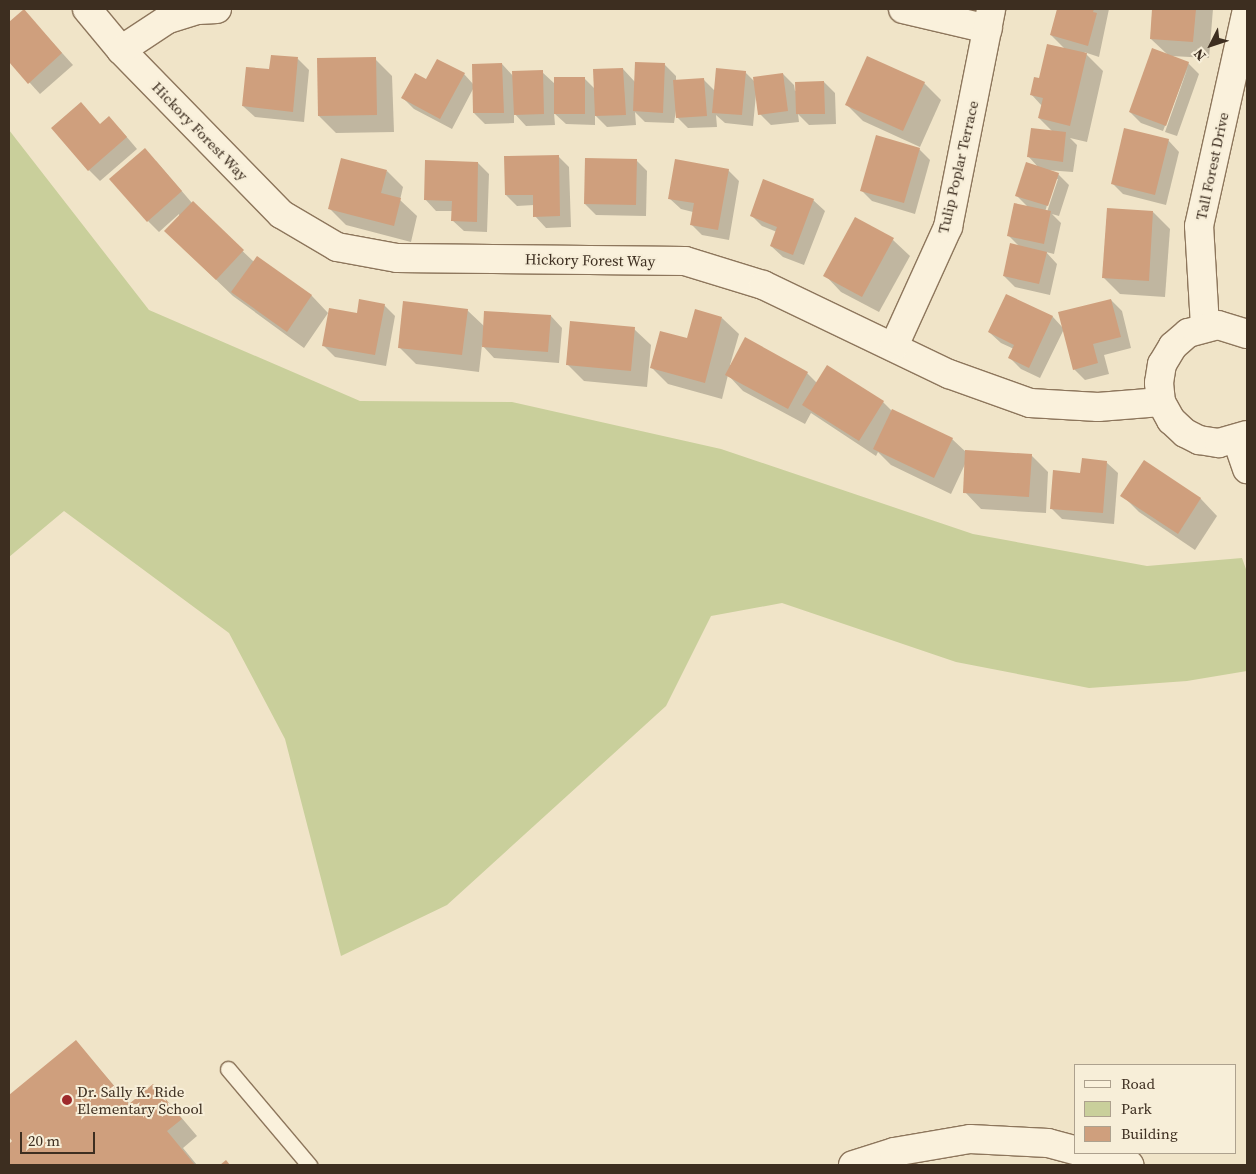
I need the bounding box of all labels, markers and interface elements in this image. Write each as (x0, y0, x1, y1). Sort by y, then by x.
north arrow (1186, 20, 1236, 70)
text: N (1189, 44, 1211, 65)
street label: Hickory Forest Way (148, 78, 252, 184)
street label: Tulip Poplar Terrace (934, 99, 982, 235)
street label: Tall Forest Drive (1192, 110, 1232, 222)
street label: Hickory Forest Way (524, 250, 656, 270)
legend (1074, 1064, 1236, 1154)
text: Road (1121, 1073, 1155, 1094)
place label: Dr. Sally K. Ride Elementary School (77, 1082, 203, 1117)
marker: Dr. Sally K. Ride Elementary School (61, 1094, 73, 1106)
text: Park (1121, 1098, 1152, 1119)
scale bar (22, 1122, 98, 1154)
text: Building (1121, 1123, 1178, 1144)
text: 20 m (28, 1130, 60, 1151)

